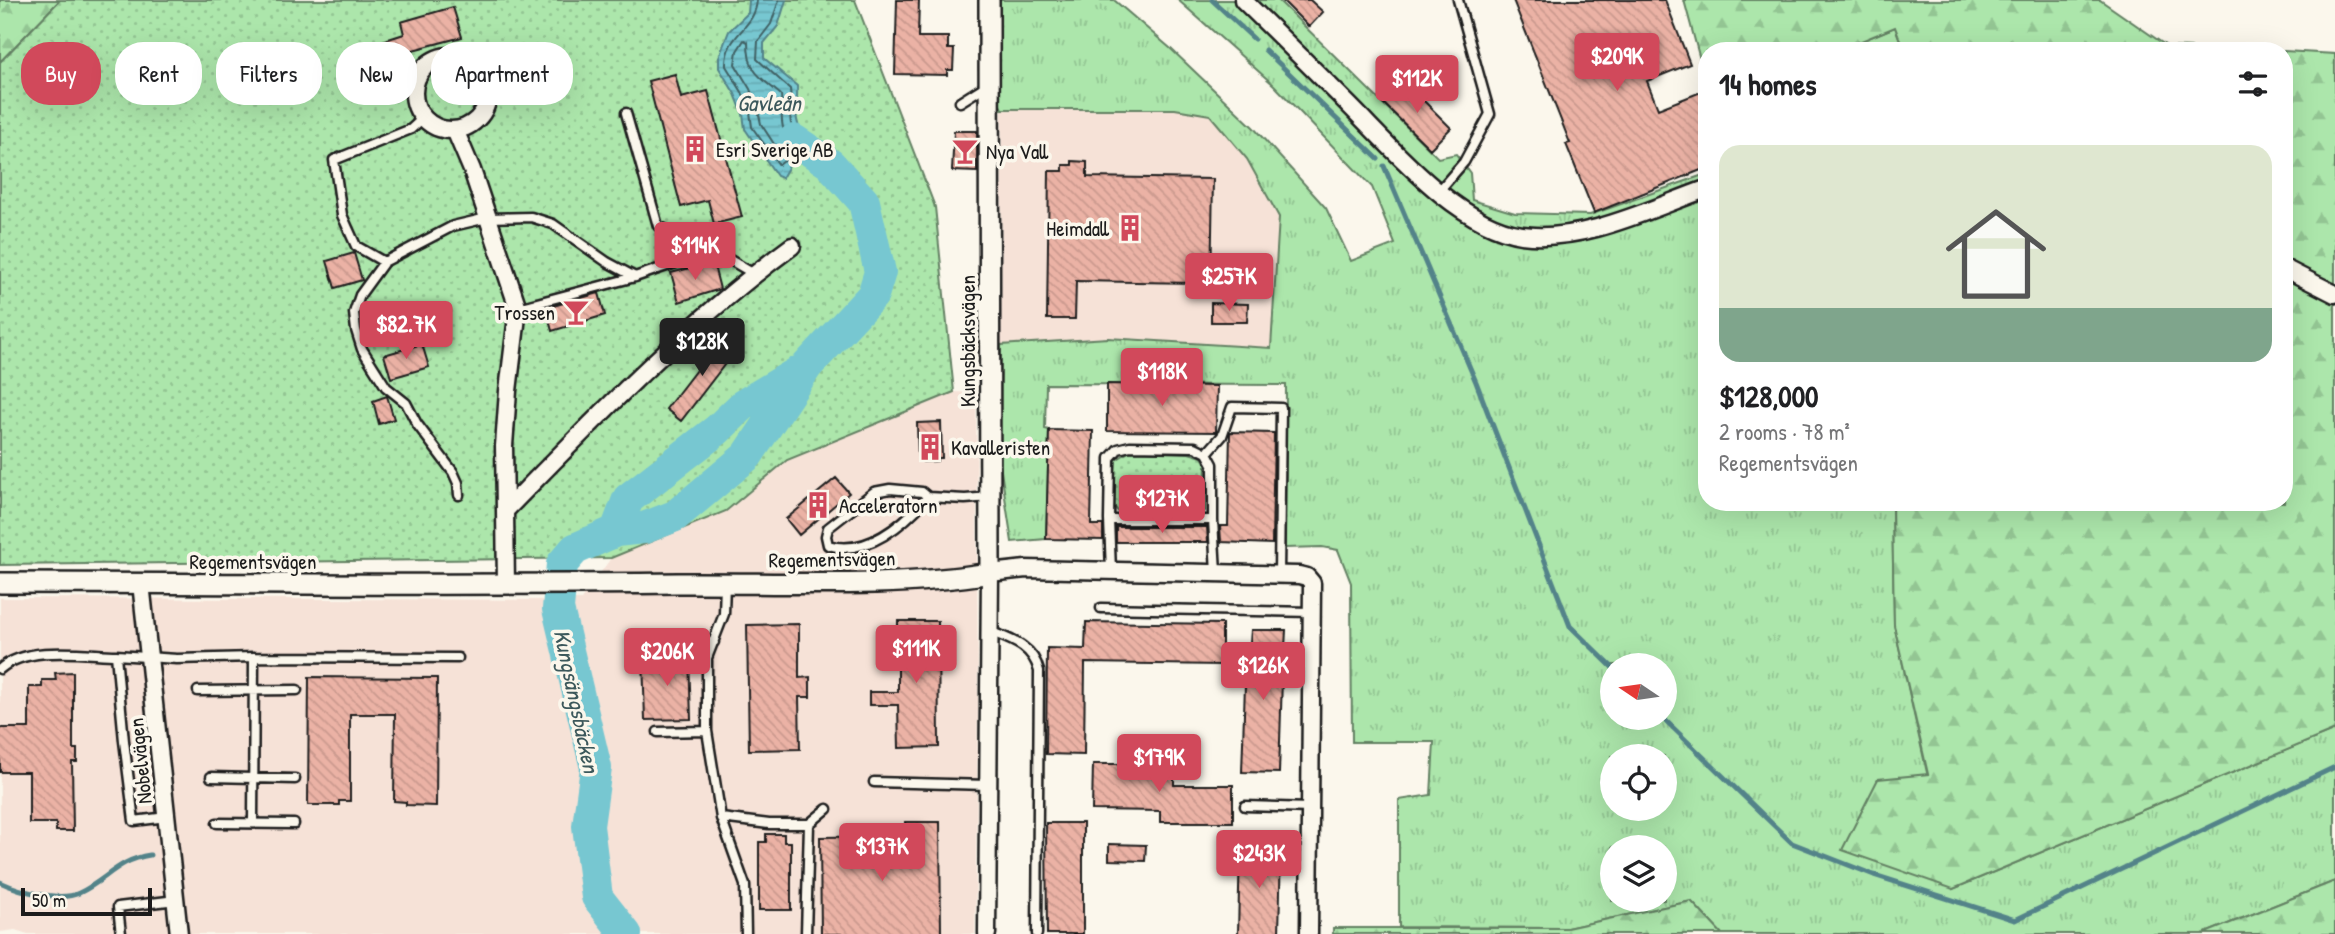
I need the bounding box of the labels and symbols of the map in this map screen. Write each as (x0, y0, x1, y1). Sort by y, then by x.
pin: $209K (1568, 34, 1666, 93)
pin: $112K (1368, 55, 1466, 115)
water label: Gavleån (737, 87, 803, 118)
building icon: Esri Sverige AB (680, 134, 710, 164)
place label: Esri Sverige AB (716, 135, 834, 164)
bar icon: Nya Vall (950, 136, 980, 166)
place label: Nya Vall (986, 137, 1049, 166)
building icon: Heimdall (1115, 213, 1145, 243)
place label: Heimdall (1046, 214, 1110, 243)
pin: $114K (646, 222, 744, 282)
pin: $257K (1180, 254, 1278, 313)
street label: Kungsbäcksvägen (953, 275, 982, 407)
bar icon: Trossen (561, 297, 591, 327)
place label: Trossen (495, 298, 555, 327)
pin: $82.7K (349, 302, 463, 361)
pin: $128K (653, 318, 751, 378)
pin: $118K (1113, 348, 1211, 408)
building icon: Kavalleristen (915, 432, 945, 462)
place label: Kavalleristen (951, 433, 1050, 462)
pin: $127K (1113, 476, 1211, 535)
building icon: Acceleratorn (803, 490, 833, 520)
place label: Acceleratorn (839, 491, 937, 520)
street label: Regementsvägen (768, 543, 896, 575)
street label: Regementsvägen (190, 547, 316, 576)
pin: $111K (867, 626, 965, 685)
water label: Kungsängsbäcken (546, 627, 608, 777)
pin: $206K (618, 628, 716, 688)
pin: $126K (1214, 642, 1312, 702)
north arrow (1600, 653, 1676, 730)
street label: Nobelvägen (121, 717, 159, 805)
pin: $179K (1110, 734, 1208, 794)
pin: $137K (833, 824, 931, 883)
pin: $243K (1210, 830, 1308, 890)
scale bar (21, 885, 152, 917)

